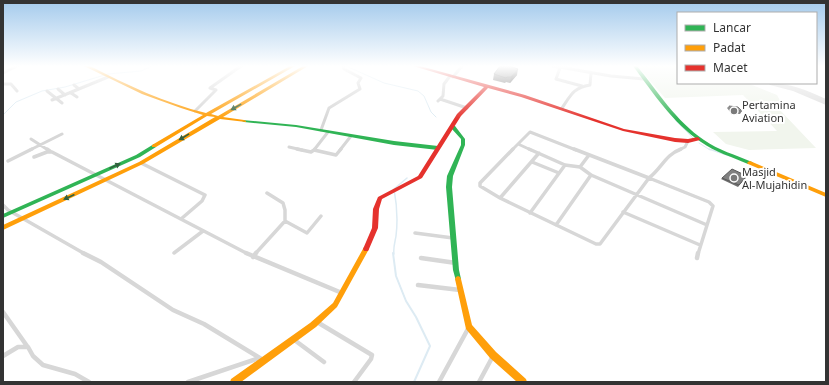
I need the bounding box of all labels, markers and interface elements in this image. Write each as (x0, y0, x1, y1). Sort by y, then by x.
legend (677, 12, 817, 84)
text: Lancar (713, 19, 751, 36)
text: Padat (713, 39, 746, 56)
text: Macet (713, 59, 748, 76)
place label: Pertamina Aviation (742, 97, 796, 125)
one-way arrow (230, 103, 242, 110)
marker: Pertamina Aviation (729, 106, 739, 116)
one-way arrow (178, 134, 190, 141)
one-way arrow (110, 163, 121, 169)
place label: Masjid Al-Mujahidin (742, 164, 807, 192)
marker: Masjid Al-Mujahidin (729, 173, 739, 183)
one-way arrow (63, 194, 75, 200)

